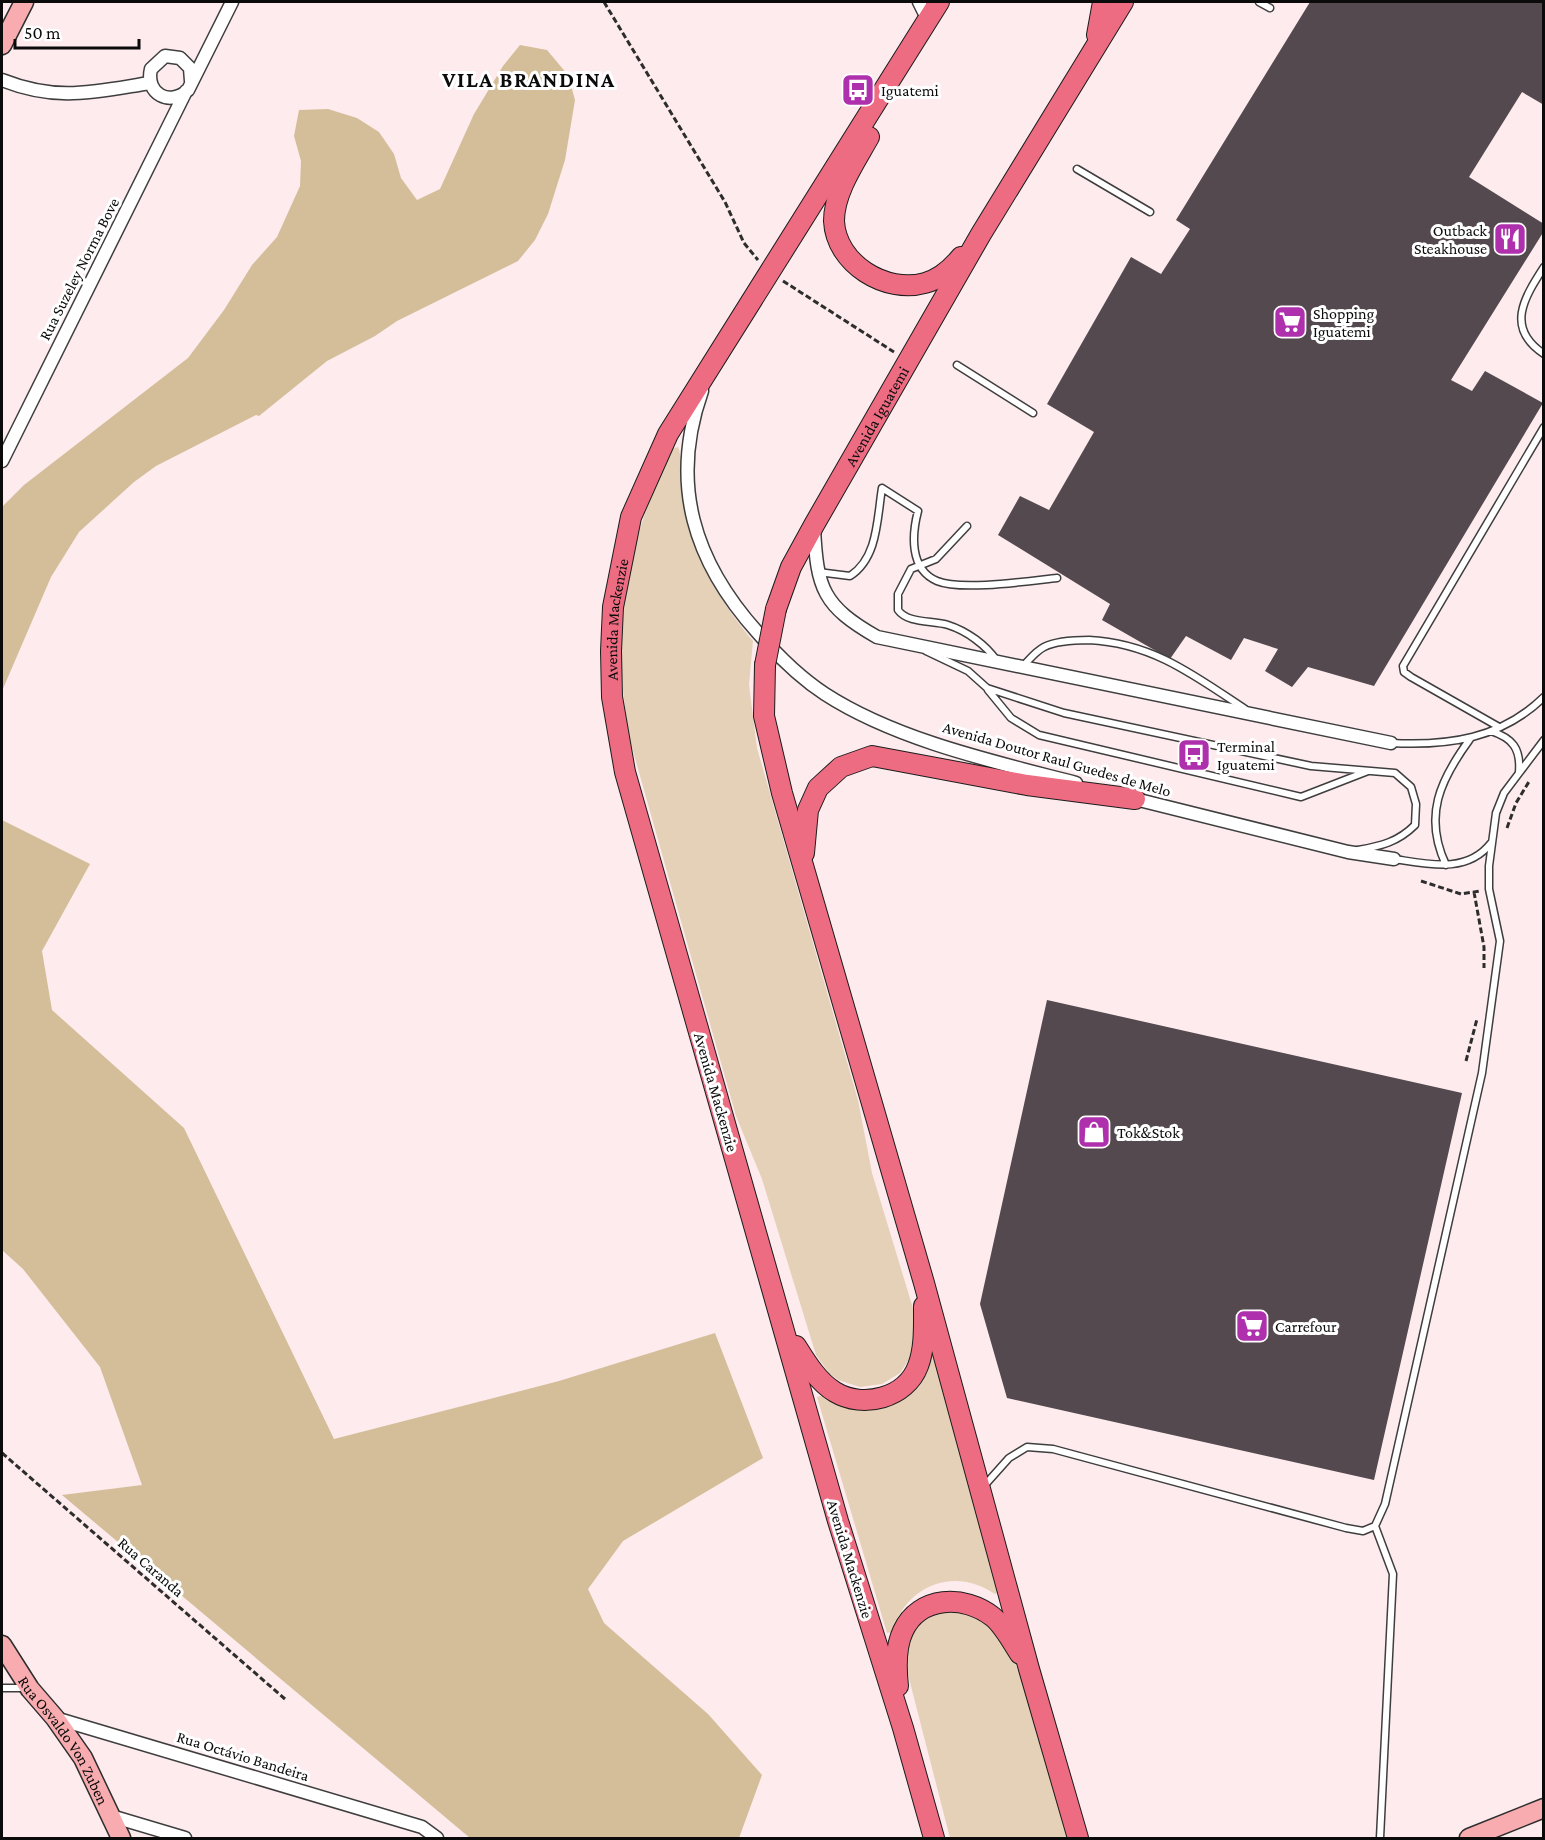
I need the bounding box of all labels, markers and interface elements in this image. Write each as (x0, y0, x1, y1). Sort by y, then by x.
scale bar (15, 12, 140, 50)
text: 50 m (24, 23, 61, 43)
district label: VILA BRANDINA (441, 67, 616, 92)
bus stop icon: Iguatemi (840, 72, 876, 108)
place label: Iguatemi (881, 82, 939, 100)
street label: Rua Suzeley Norma Bove (36, 195, 123, 343)
restaurant icon: Outback Steakhouse (1492, 221, 1528, 257)
place label: Outback Steakhouse (1414, 222, 1487, 257)
supermarket icon: Shopping Iguatemi (1272, 304, 1308, 340)
place label: Shopping Iguatemi (1313, 305, 1375, 341)
street label: Avenida Iguatemi (841, 363, 912, 469)
street label: Avenida Mackenzie (602, 557, 631, 681)
street label: Avenida Doutor Raul Guedes de Melo (941, 718, 1173, 800)
bus stop icon: Terminal Iguatemi (1176, 737, 1212, 773)
place label: Terminal Iguatemi (1217, 738, 1275, 774)
street label: Avenida Mackenzie (691, 1031, 741, 1153)
shop icon: Tok&Stok (1076, 1114, 1112, 1150)
place label: Tok&Stok (1117, 1124, 1180, 1141)
supermarket icon: Carrefour (1234, 1308, 1270, 1344)
place label: Carrefour (1275, 1318, 1337, 1335)
street label: Avenida Mackenzie (824, 1498, 876, 1620)
street label: Rua Caranda (115, 1534, 188, 1601)
street label: Rua Osvaldo Von Zuben (15, 1673, 112, 1807)
street label: Rua Octávio Bandeira (175, 1728, 312, 1784)

